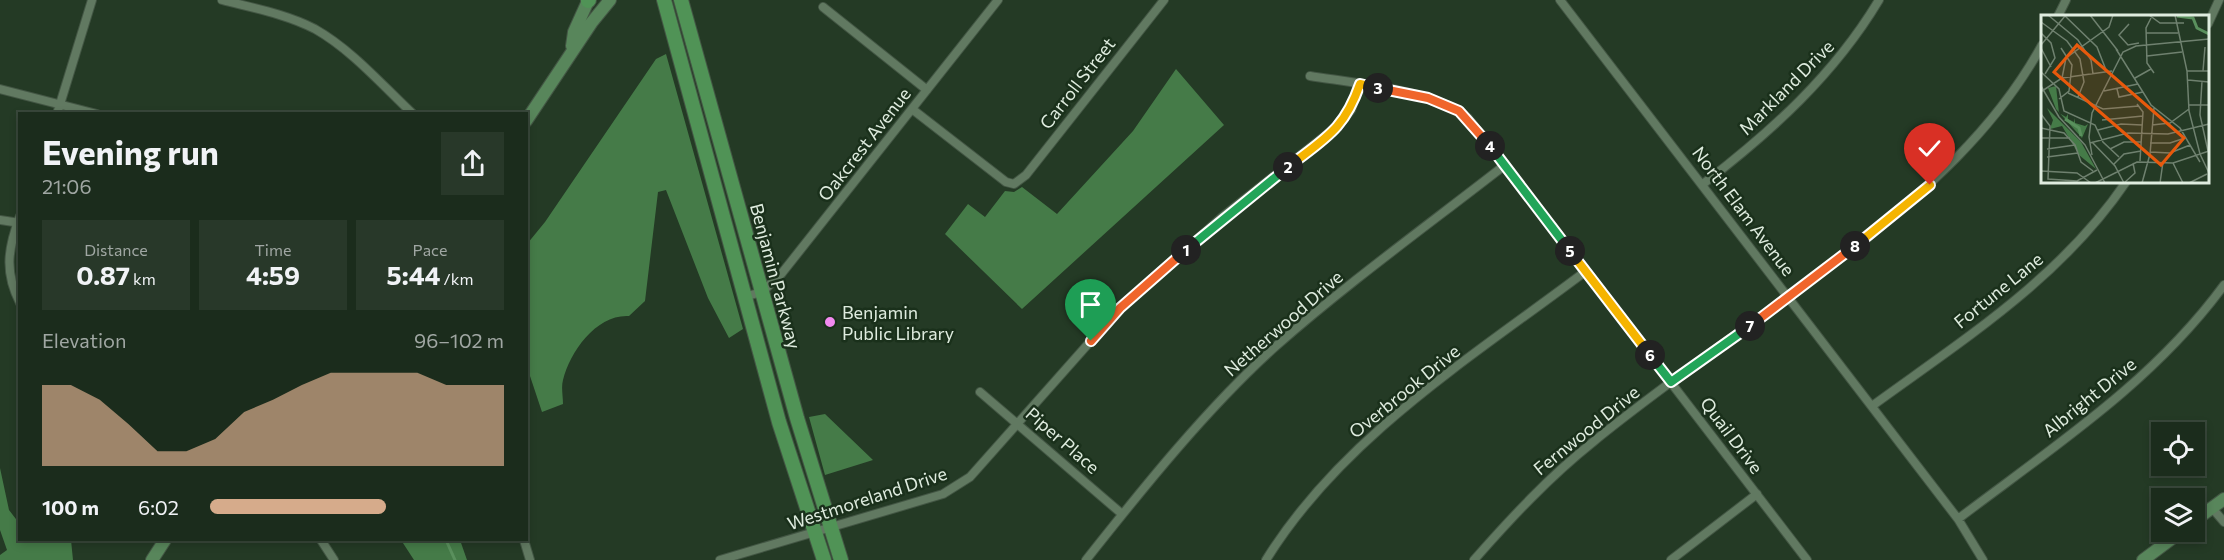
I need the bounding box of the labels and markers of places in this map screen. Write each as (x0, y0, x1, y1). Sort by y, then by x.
pin: 3 (1363, 73, 1393, 103)
pin (1904, 123, 1955, 185)
pin: 4 (1475, 131, 1505, 161)
pin: 2 (1273, 152, 1303, 182)
pin: 8 (1840, 231, 1870, 261)
pin: 1 (1171, 235, 1201, 265)
pin: 5 (1555, 236, 1585, 266)
pin (1065, 279, 1116, 341)
place label: Benjamin Public Library (842, 301, 954, 344)
pin: 7 (1735, 311, 1765, 341)
marker: Benjamin Public Library (823, 315, 837, 329)
pin: 6 (1635, 340, 1665, 370)

